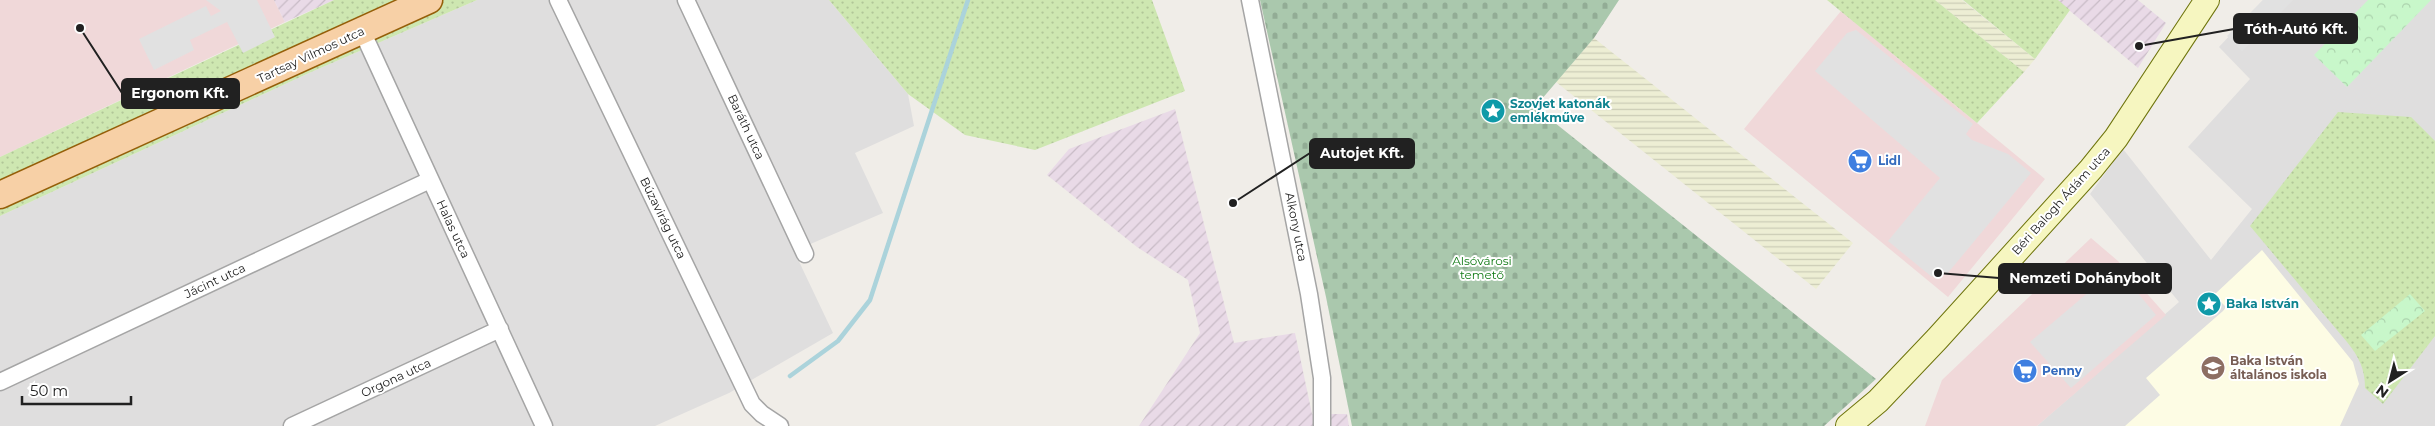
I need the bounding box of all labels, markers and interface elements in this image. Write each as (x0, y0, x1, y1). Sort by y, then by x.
callout: Tóth-Autó Kft. (2234, 14, 2357, 43)
text: Tóth-Autó Kft. (2245, 20, 2348, 38)
street label: Tartsay Vilmos utca (255, 23, 367, 86)
callout: Ergonom Kft. (122, 79, 239, 108)
text: Ergonom Kft. (131, 84, 229, 102)
street label: Baráth utca (725, 92, 768, 162)
place label: Szovjet katonák emlékműve (1510, 96, 1610, 125)
place icon: Szovjet katonák emlékműve (1480, 98, 1506, 124)
callout: Autojet Kft. (1310, 139, 1414, 168)
text: Autojet Kft. (1319, 144, 1404, 162)
street label: Béri Balogh Ádám utca (2008, 144, 2113, 258)
supermarket icon: Lidl (1847, 148, 1873, 174)
place label: Lidl (1878, 153, 1901, 168)
street label: Búzavirág utca (637, 174, 690, 261)
street label: Alkony utca (1282, 191, 1311, 263)
street label: Halas utca (433, 197, 474, 260)
park label: Alsóvárosi temető (1452, 253, 1512, 282)
street label: Jácint utca (181, 260, 248, 302)
callout: Nemzeti Dohánybolt (1999, 264, 2171, 293)
text: Nemzeti Dohánybolt (2009, 269, 2161, 287)
place icon: Baka István (2196, 291, 2222, 317)
place label: Baka István (2226, 296, 2299, 311)
place label: Baka István általános iskola (2230, 353, 2327, 382)
street label: Orgona utca (358, 355, 433, 400)
school or university icon: Baka István általános iskola (2200, 355, 2226, 381)
north arrow (2365, 356, 2415, 406)
supermarket icon: Penny (2012, 358, 2038, 384)
place label: Penny (2042, 363, 2083, 378)
scale bar (22, 374, 131, 406)
text: 50 m (30, 381, 68, 400)
text: N (2372, 381, 2392, 402)

